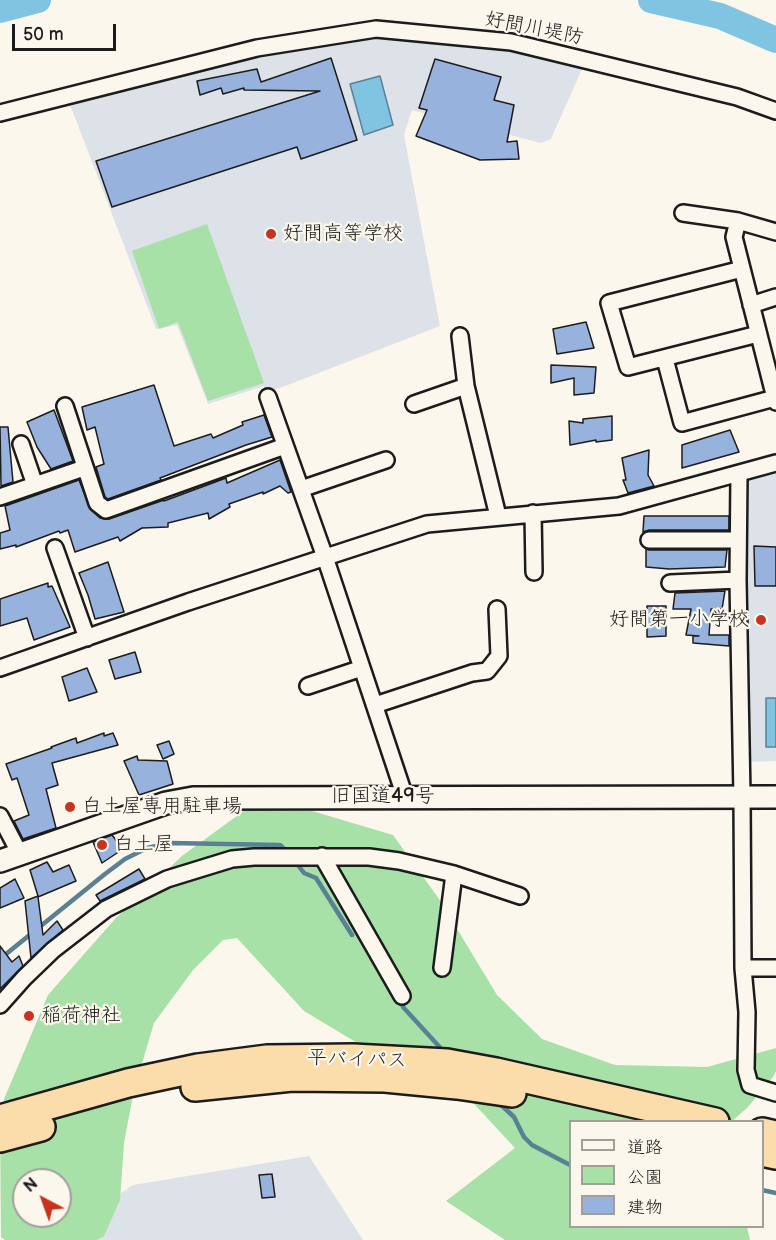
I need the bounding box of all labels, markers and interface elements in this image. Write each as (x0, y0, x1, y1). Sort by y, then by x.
street label: 好間川堤防 (483, 8, 585, 50)
scale bar (15, 12, 118, 50)
text: 50 m (23, 24, 64, 45)
place label: 好間高等学校 (283, 222, 403, 246)
marker: 好間高等学校 (264, 227, 278, 241)
place label: 好間第一小学校 (609, 608, 749, 632)
marker: 好間第一小学校 (754, 613, 768, 627)
street label: 旧国道49号 (331, 785, 435, 809)
place label: 白土屋専用駐車場 (82, 795, 242, 819)
marker: 白土屋専用駐車場 (63, 800, 77, 814)
place label: 白土屋 (114, 833, 174, 857)
marker: 白土屋 (95, 838, 109, 852)
place label: 稲荷神社 (41, 1004, 121, 1028)
marker: 稲荷神社 (22, 1009, 36, 1023)
street label: 平バイパス (307, 1046, 407, 1074)
legend (569, 1120, 764, 1228)
text: 道路 (627, 1137, 663, 1158)
text: 公園 (627, 1167, 663, 1188)
north arrow (12, 1168, 72, 1228)
text: N (20, 1174, 42, 1197)
text: 建物 (627, 1197, 663, 1218)

